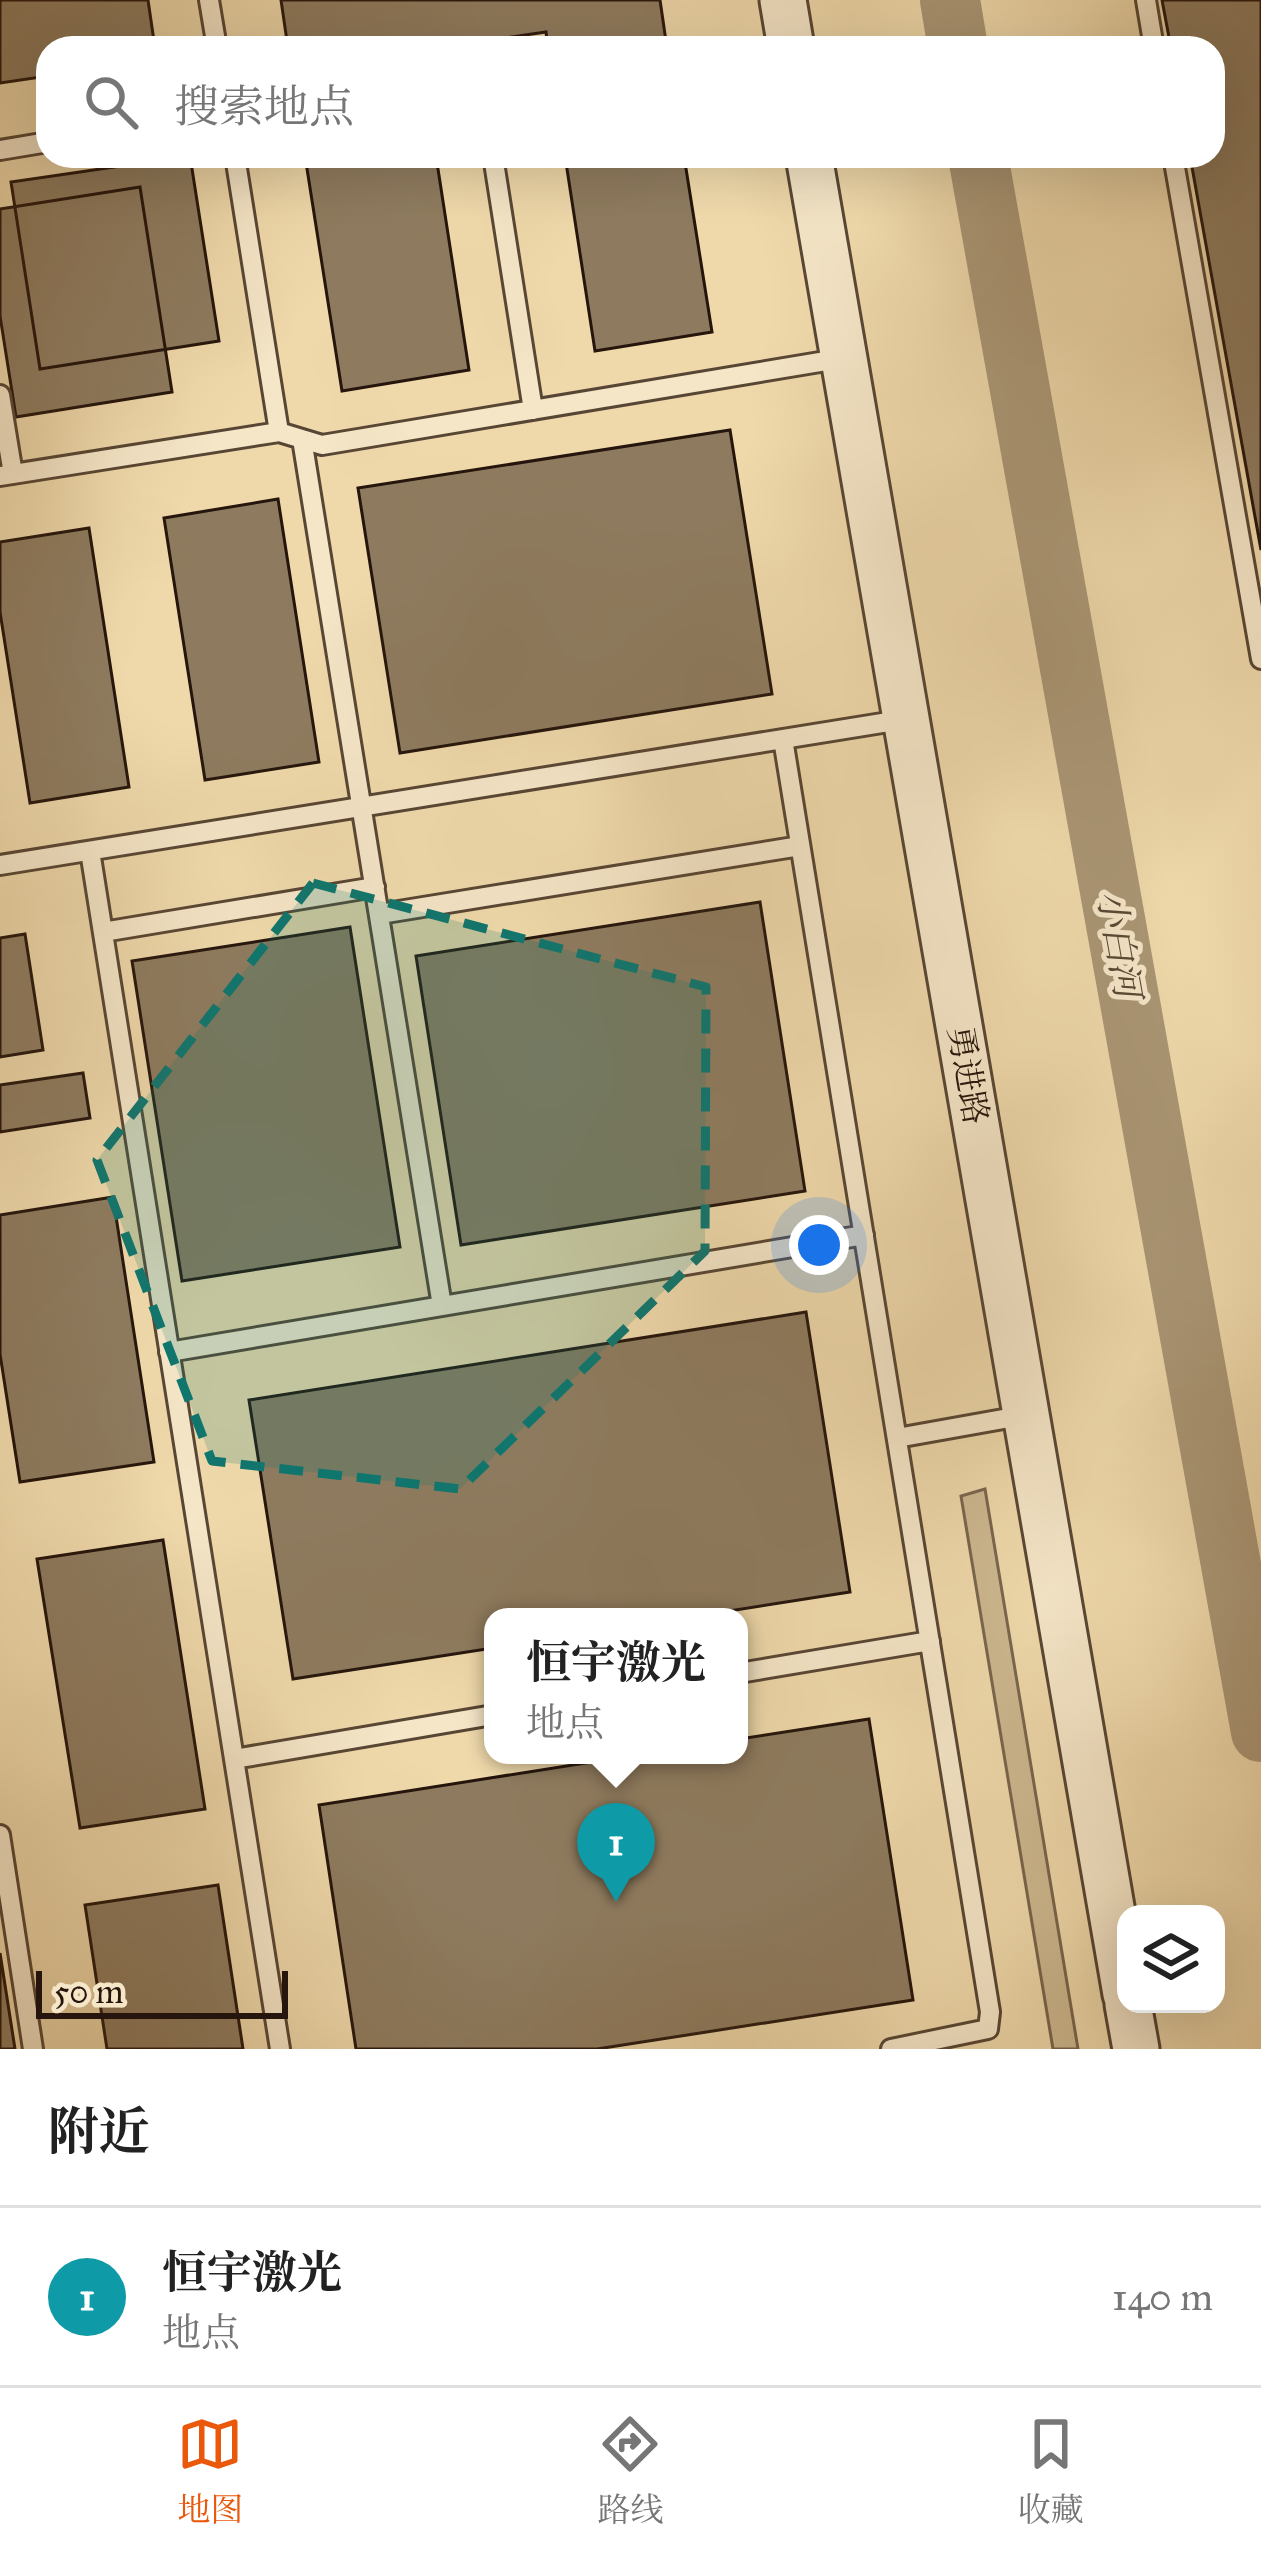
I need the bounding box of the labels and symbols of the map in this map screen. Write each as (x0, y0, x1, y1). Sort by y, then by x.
water label: 小白河 (1088, 887, 1151, 1007)
street label: 勇进路 (940, 1023, 996, 1127)
your location (789, 1215, 849, 1275)
pin: 1 (577, 1803, 655, 1902)
scale bar (36, 1965, 288, 2018)

